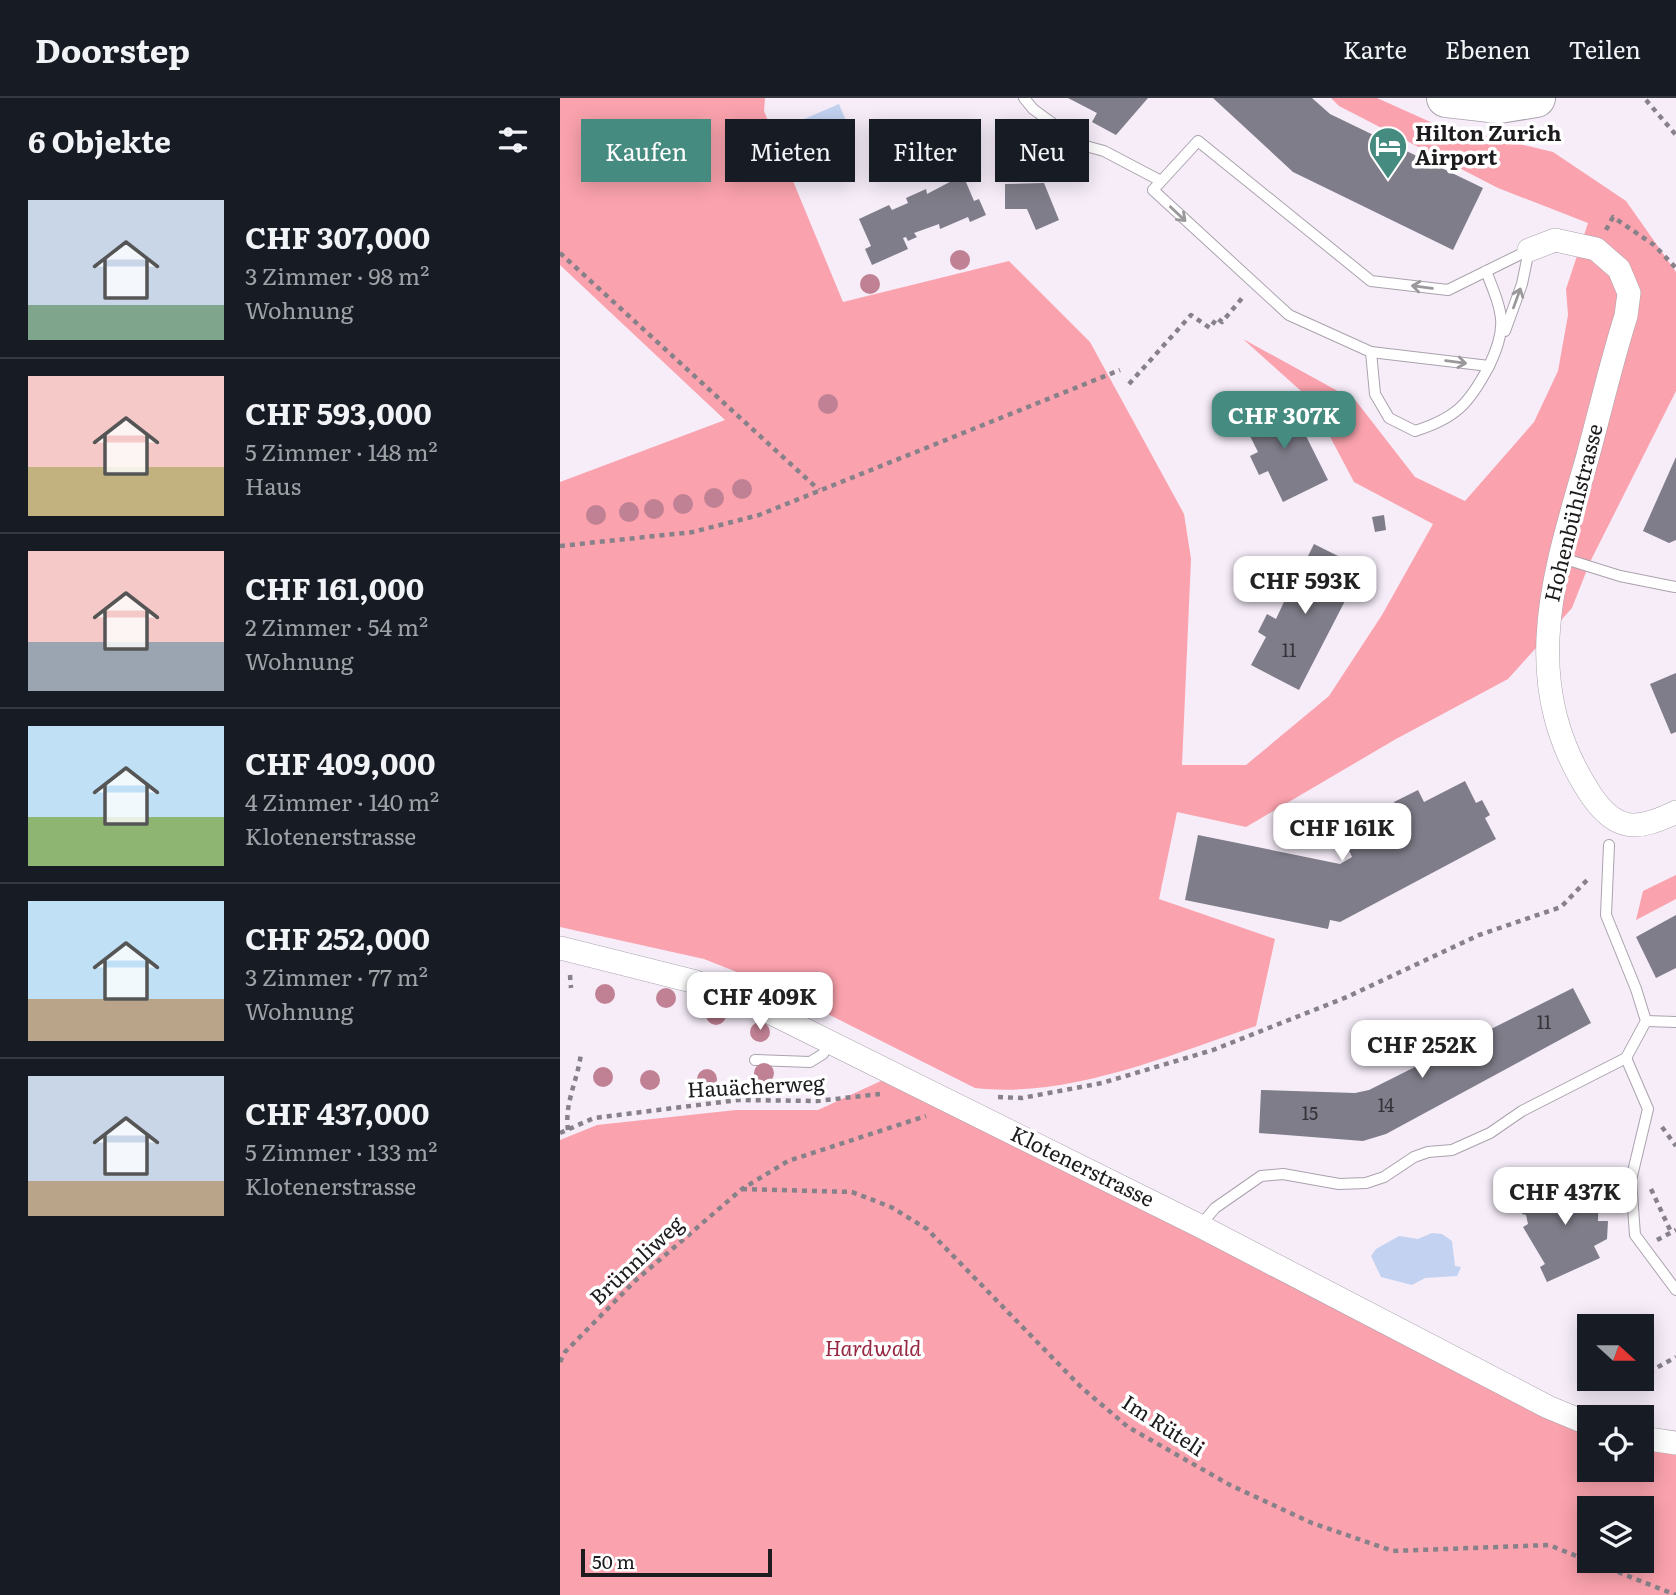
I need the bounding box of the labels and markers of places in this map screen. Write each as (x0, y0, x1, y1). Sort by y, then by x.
place label: Hilton Zurich Airport (1415, 116, 1561, 171)
hotel icon: Hilton Zurich Airport (1367, 125, 1409, 180)
pin: CHF 307K (1212, 392, 1356, 451)
pin: CHF 593K (1233, 556, 1377, 616)
pin: CHF 161K (1270, 804, 1414, 863)
pin: CHF 409K (688, 972, 832, 1032)
pin: CHF 252K (1350, 1020, 1494, 1080)
pin: CHF 437K (1493, 1168, 1637, 1227)

